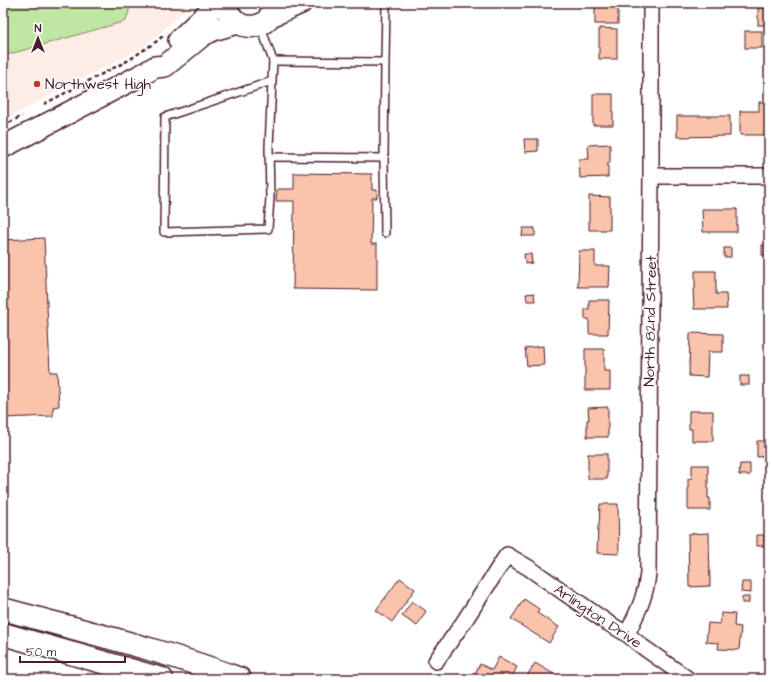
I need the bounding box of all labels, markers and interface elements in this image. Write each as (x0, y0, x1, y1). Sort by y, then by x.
north arrow (18, 18, 58, 58)
text: N (35, 21, 42, 36)
place label: Northwest High (45, 74, 152, 96)
marker: Northwest High (32, 79, 42, 89)
street label: North 82nd Street (639, 255, 662, 387)
street label: Arlington Drive (549, 579, 646, 654)
scale bar (20, 638, 125, 664)
text: 50 m (26, 644, 57, 661)

